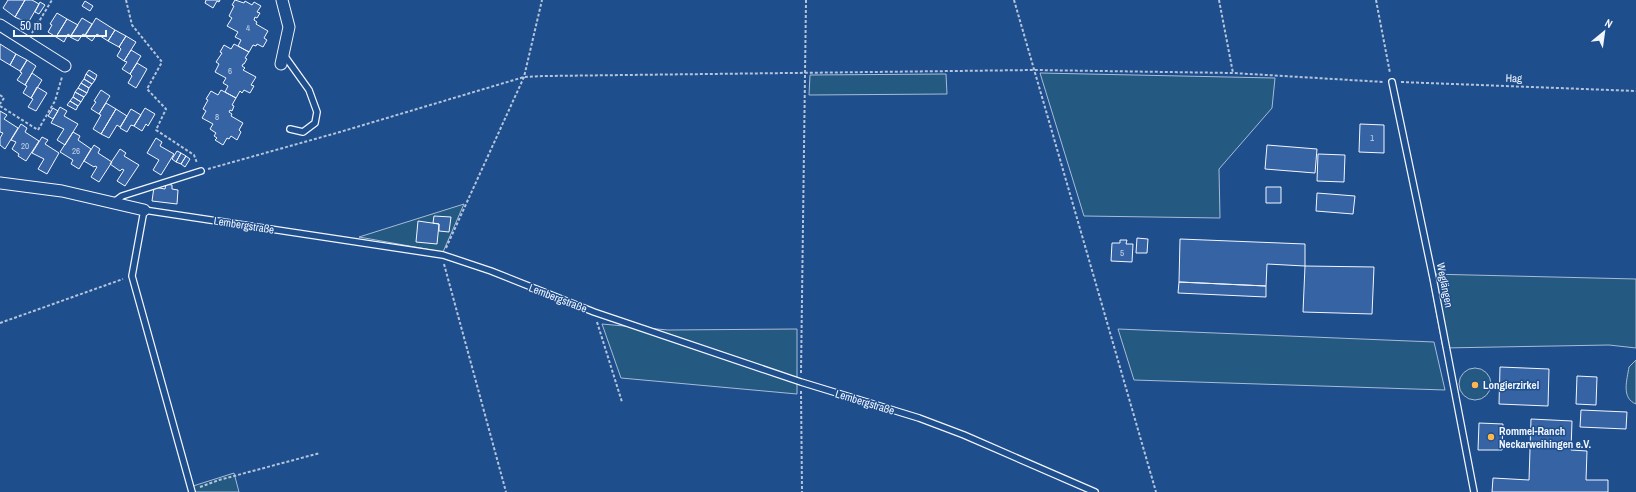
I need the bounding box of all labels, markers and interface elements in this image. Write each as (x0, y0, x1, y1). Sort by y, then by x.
scale bar (14, 12, 106, 38)
north arrow (1584, 12, 1624, 52)
text: N (1603, 16, 1615, 31)
text: 50 m (20, 18, 42, 34)
house number: 4 (246, 22, 250, 34)
house number: 6 (228, 65, 232, 77)
street label: Hag (1505, 71, 1523, 85)
house number: 8 (215, 111, 219, 123)
house number: 1 (1370, 132, 1374, 144)
house number: 20 (21, 140, 29, 152)
house number: 26 (72, 145, 80, 157)
street label: Lembergstraße (213, 213, 275, 237)
house number: 5 (1120, 247, 1124, 259)
street label: Weglängen (1434, 261, 1456, 309)
street label: Lembergstraße (527, 281, 589, 315)
place label: Longierzirkel (1483, 378, 1539, 392)
marker: Longierzirkel (1470, 380, 1480, 390)
street label: Lembergstraße (834, 386, 896, 418)
place label: Rommel-Ranch Neckarweihingen e.V. (1499, 424, 1591, 451)
marker: Rommel-Ranch Neckarweihingen e.V. (1486, 432, 1496, 442)

